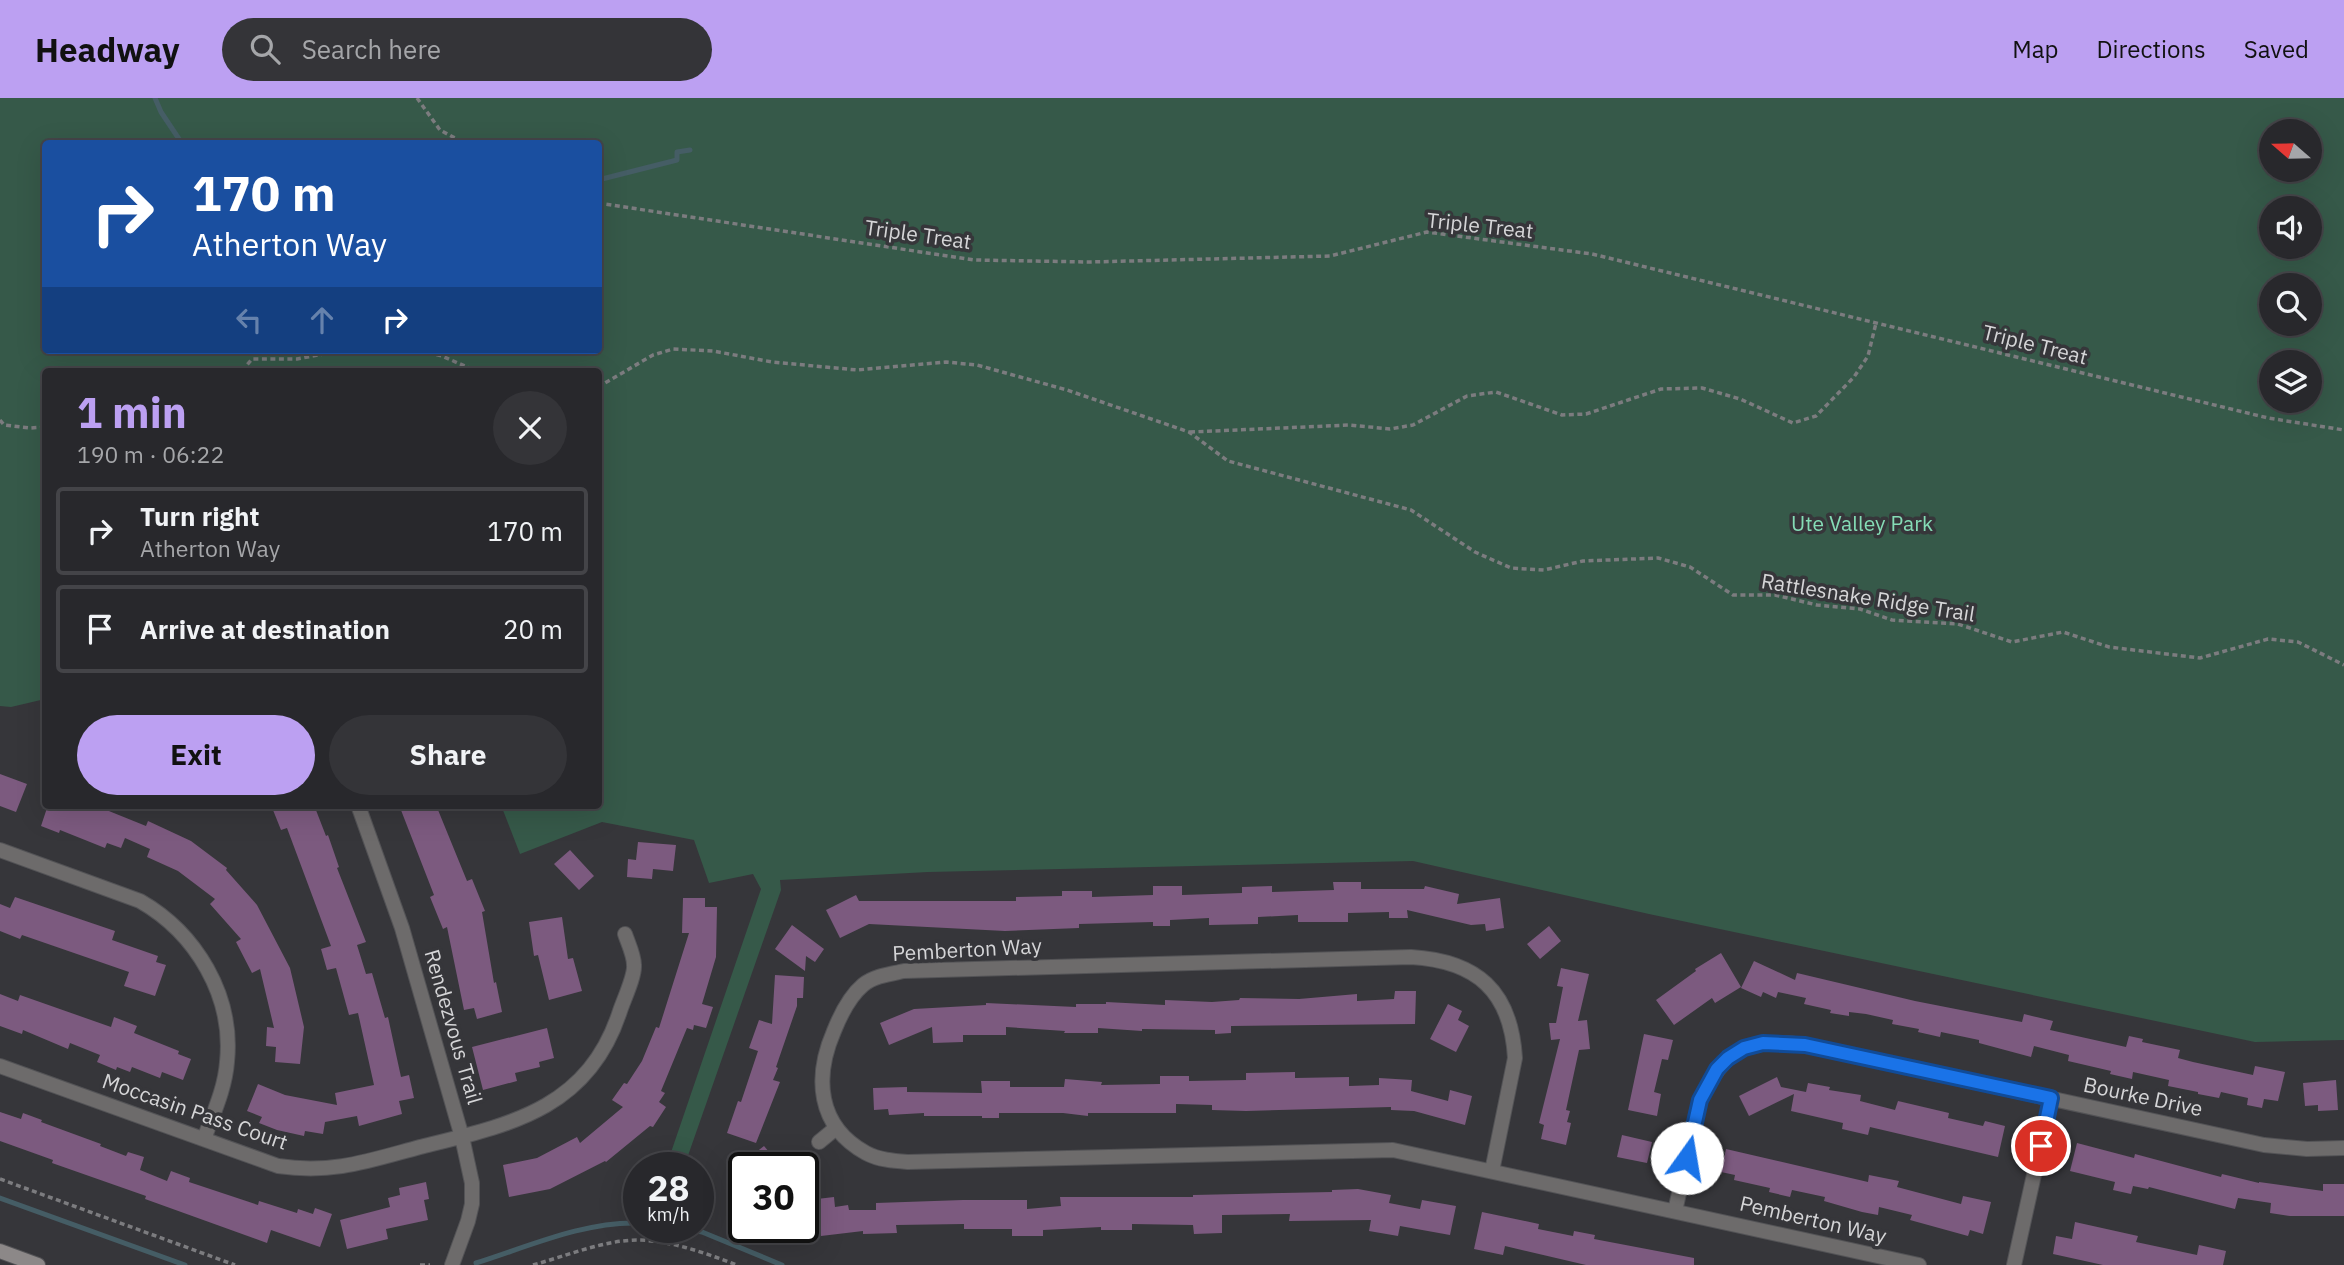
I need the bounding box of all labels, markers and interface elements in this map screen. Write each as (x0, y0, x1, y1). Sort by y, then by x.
search box (222, 18, 712, 81)
text: Headway (35, 28, 180, 71)
icon: search (246, 30, 284, 68)
text: Search here (302, 32, 441, 66)
text: Map (2012, 33, 2058, 65)
text: Directions (2096, 33, 2206, 65)
text: Saved (2244, 33, 2309, 65)
north arrow (2259, 119, 2322, 182)
map controls (2259, 119, 2322, 413)
text: 170 m (192, 161, 336, 224)
icon: right (77, 168, 168, 259)
button: sound (2259, 196, 2322, 259)
street label: Triple Treat (1425, 205, 1535, 245)
street label: Triple Treat (863, 213, 973, 255)
text: Atherton Way (192, 223, 387, 265)
button: search (2259, 273, 2322, 336)
icon: left (230, 301, 268, 339)
icon: ahead (303, 301, 341, 339)
icon: right (376, 301, 414, 339)
street label: Triple Treat (1980, 317, 2091, 371)
button: layers (2259, 350, 2322, 413)
text: 1 min (77, 385, 187, 440)
button: close (493, 391, 567, 465)
text: 190 m · 06:22 (77, 439, 224, 469)
text: Turn right (140, 499, 259, 533)
park label: Ute Valley Park (1791, 509, 1933, 537)
icon: right (81, 512, 119, 550)
text: 170 m (487, 514, 563, 548)
text: Atherton Way (140, 533, 280, 563)
street label: Rattlesnake Ridge Trail (1759, 566, 1977, 628)
icon: arrive (81, 610, 119, 648)
text: Arrive at destination (140, 612, 390, 646)
text: 20 m (503, 612, 563, 646)
button: Exit (77, 715, 315, 795)
button: Share (329, 715, 567, 795)
street label: Pemberton Way (891, 931, 1043, 967)
street label: Rendezvous Trail (418, 946, 490, 1108)
street label: Moccasin Pass Court (99, 1066, 292, 1156)
street label: Bourke Drive (2081, 1070, 2205, 1122)
pin (2011, 1116, 2071, 1176)
position arrow (1650, 1121, 1724, 1195)
icon: arrive (2022, 1127, 2060, 1165)
speed limit sign: 30 (728, 1152, 819, 1243)
text: 28 (647, 1165, 690, 1211)
street label: Pemberton Way (1737, 1189, 1890, 1250)
text: km/h (647, 1203, 690, 1226)

